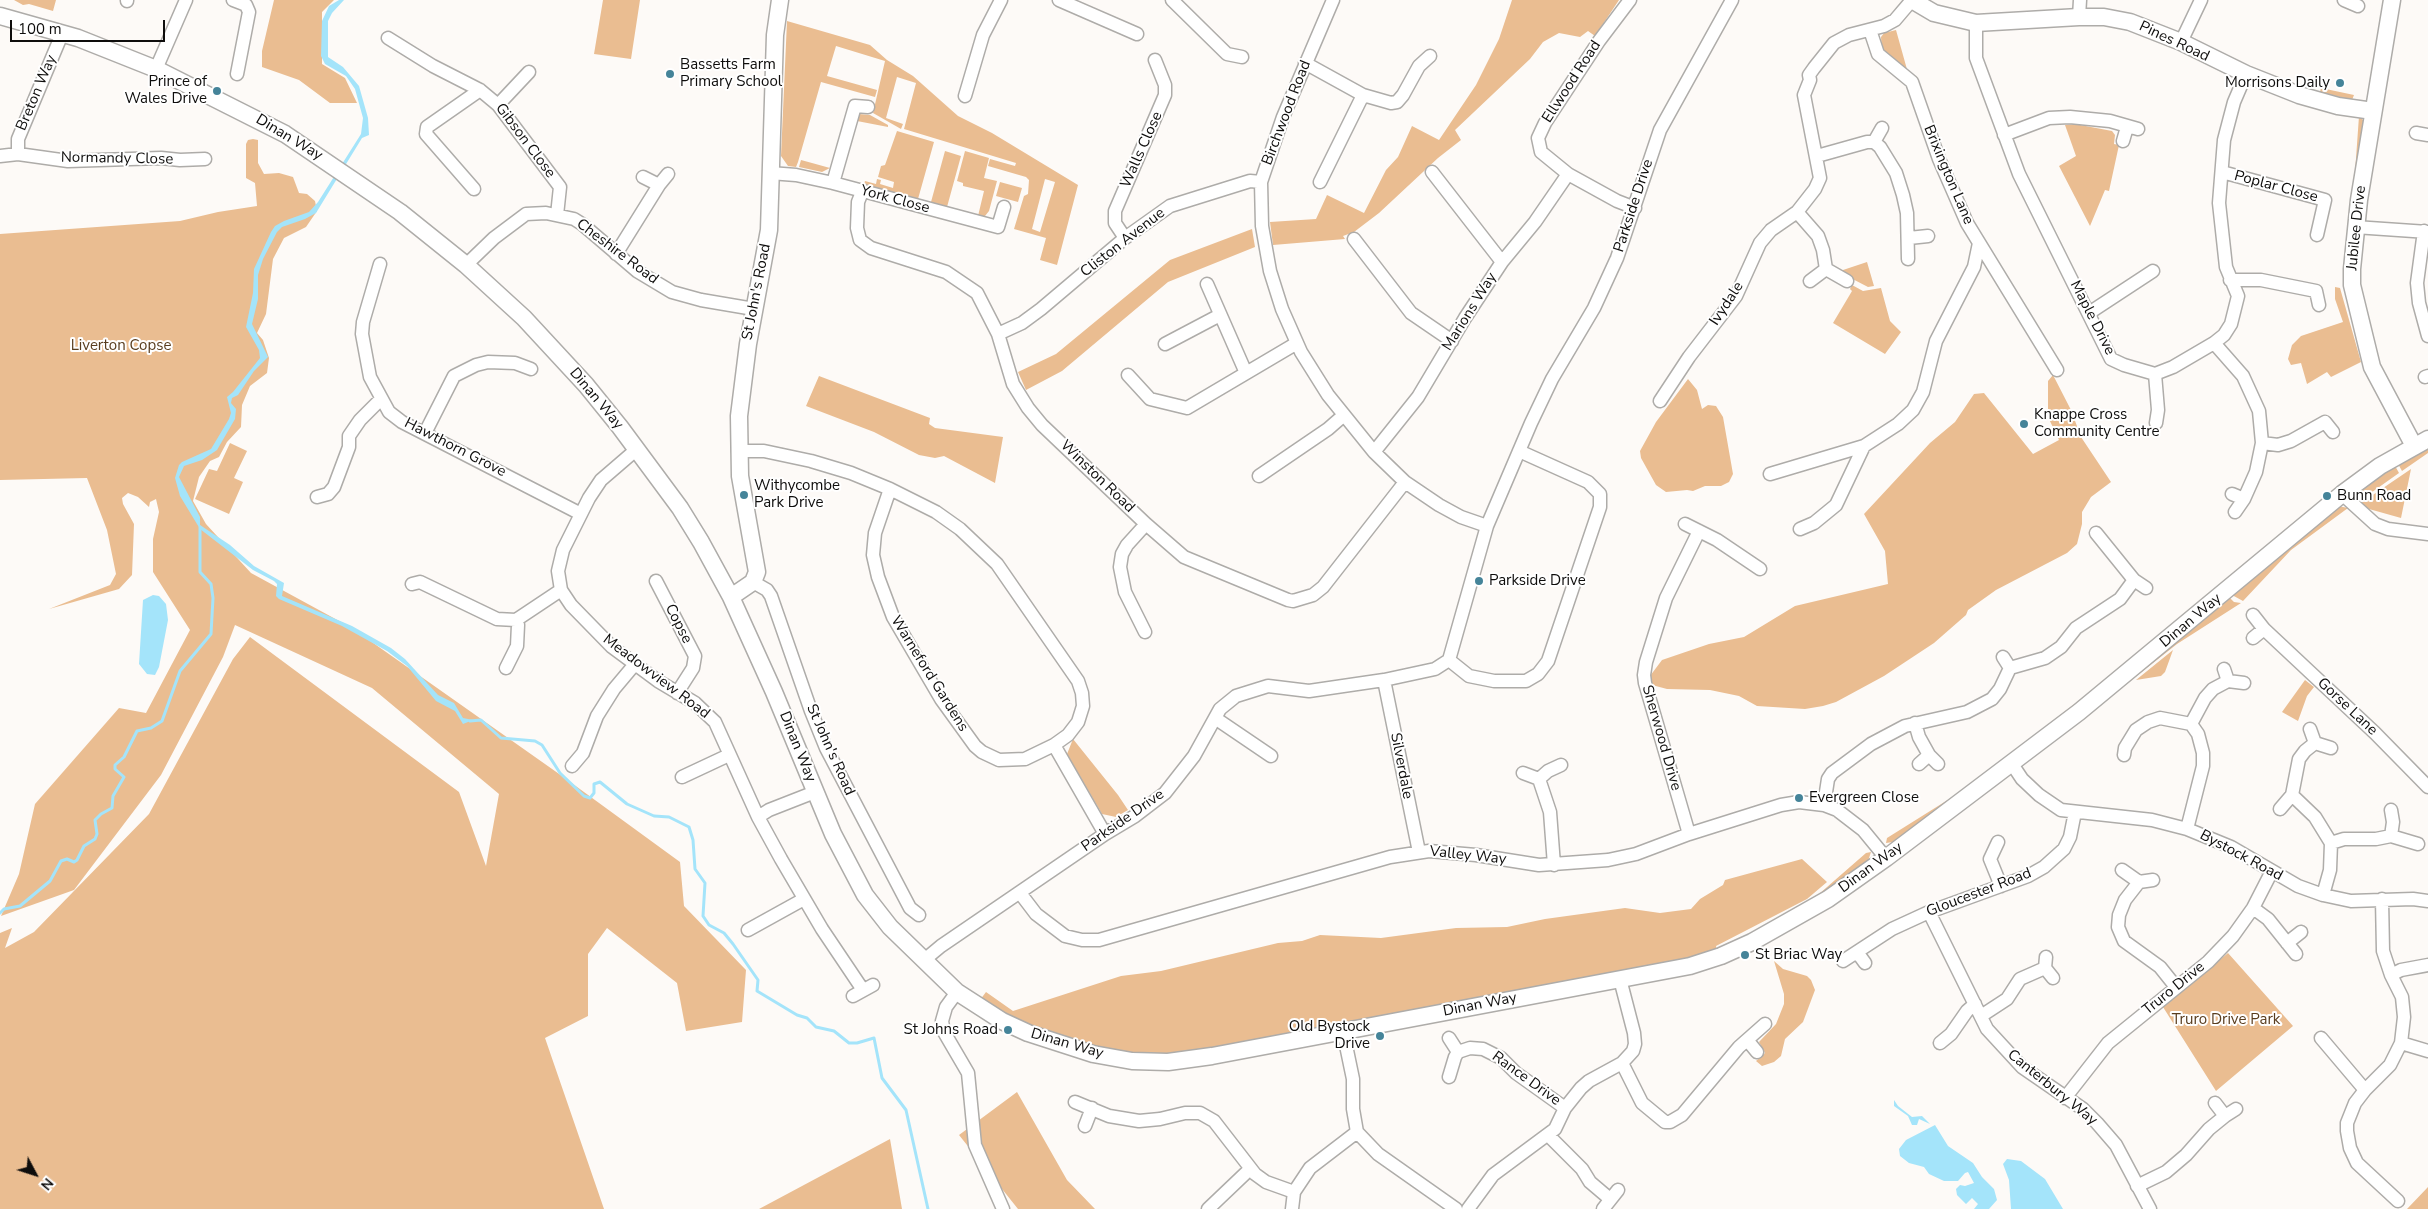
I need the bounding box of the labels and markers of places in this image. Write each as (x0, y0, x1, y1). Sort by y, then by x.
place label: Bassetts Farm Primary School (680, 56, 782, 91)
marker: Bassetts Farm Primary School (664, 68, 676, 80)
place label: Prince of Wales Drive (124, 73, 207, 108)
place label: Morrisons Daily (2225, 74, 2330, 92)
marker: Morrisons Daily (2334, 77, 2346, 89)
marker: Prince of Wales Drive (211, 85, 223, 97)
place label: Knappe Cross Community Centre (2034, 406, 2159, 441)
marker: Knappe Cross Community Centre (2018, 418, 2030, 430)
place label: Withycombe Park Drive (754, 477, 840, 512)
place label: Bunn Road (2337, 487, 2411, 505)
marker: Withycombe Park Drive (738, 489, 750, 501)
marker: Bunn Road (2321, 490, 2333, 502)
place label: Parkside Drive (1489, 572, 1586, 590)
marker: Parkside Drive (1473, 575, 1485, 587)
place label: Evergreen Close (1809, 789, 1919, 807)
marker: Evergreen Close (1793, 792, 1805, 804)
place label: St Briac Way (1755, 946, 1842, 964)
marker: St Briac Way (1739, 949, 1751, 961)
place label: Old Bystock Drive (1289, 1018, 1370, 1053)
place label: St Johns Road (903, 1021, 998, 1039)
marker: St Johns Road (1002, 1024, 1014, 1036)
marker: Old Bystock Drive (1374, 1030, 1386, 1042)

